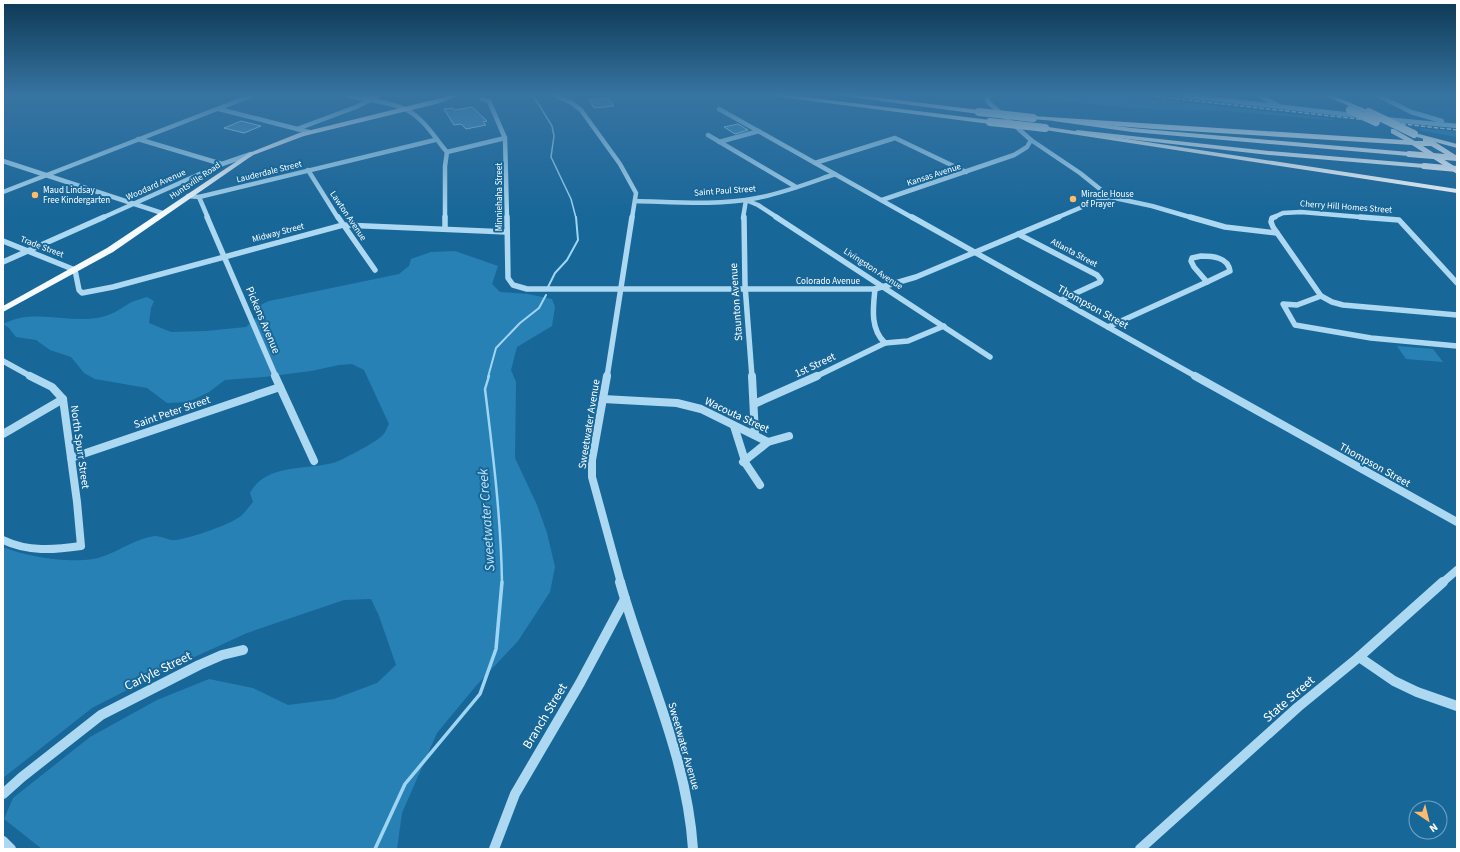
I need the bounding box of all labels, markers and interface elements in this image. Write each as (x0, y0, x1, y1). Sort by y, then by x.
street label: Lauderdale Street (235, 158, 303, 186)
street label: Huntsville Road (167, 159, 223, 203)
street label: Kansas Avenue (905, 160, 963, 190)
street label: Minniehaha Street (493, 163, 506, 231)
street label: Woodard Avenue (124, 166, 188, 204)
street label: Saint Paul Street (694, 182, 756, 200)
place label: Maud Lindsay Free Kindergarten (43, 184, 110, 207)
street label: Lawton Avenue (326, 188, 370, 244)
place label: Miracle House of Prayer (1081, 188, 1134, 211)
marker: Maud Lindsay Free Kindergarten (30, 190, 40, 200)
marker: Miracle House of Prayer (1068, 194, 1078, 204)
street label: Cherry Hill Homes Street (1300, 197, 1392, 217)
street label: Midway Street (251, 220, 305, 246)
street label: Trade Street (18, 233, 66, 261)
street label: Atlanta Street (1048, 235, 1100, 271)
street label: Livingston Avenue (841, 245, 906, 293)
street label: Staunton Avenue (726, 262, 746, 342)
street label: Colorado Avenue (796, 275, 861, 288)
street label: Thompson Street (1055, 281, 1132, 333)
street label: Pickens Avenue (242, 284, 284, 356)
street label: 1st Street (792, 349, 838, 381)
street label: Sweetwater Avenue (575, 378, 604, 470)
street label: Saint Peter Street (132, 392, 213, 432)
street label: Wacouta Street (702, 394, 772, 437)
street label: North Spurr Street (67, 404, 93, 490)
street label: Thompson Street (1337, 439, 1414, 491)
water label: Sweetwater Creek (473, 468, 501, 572)
street label: Carlyle Street (121, 647, 195, 695)
street label: State Street (1259, 671, 1319, 726)
street label: Branch Street (518, 679, 572, 752)
street label: Sweetwater Avenue (664, 700, 704, 792)
north arrow (1408, 800, 1448, 840)
text: N (1426, 820, 1441, 836)

